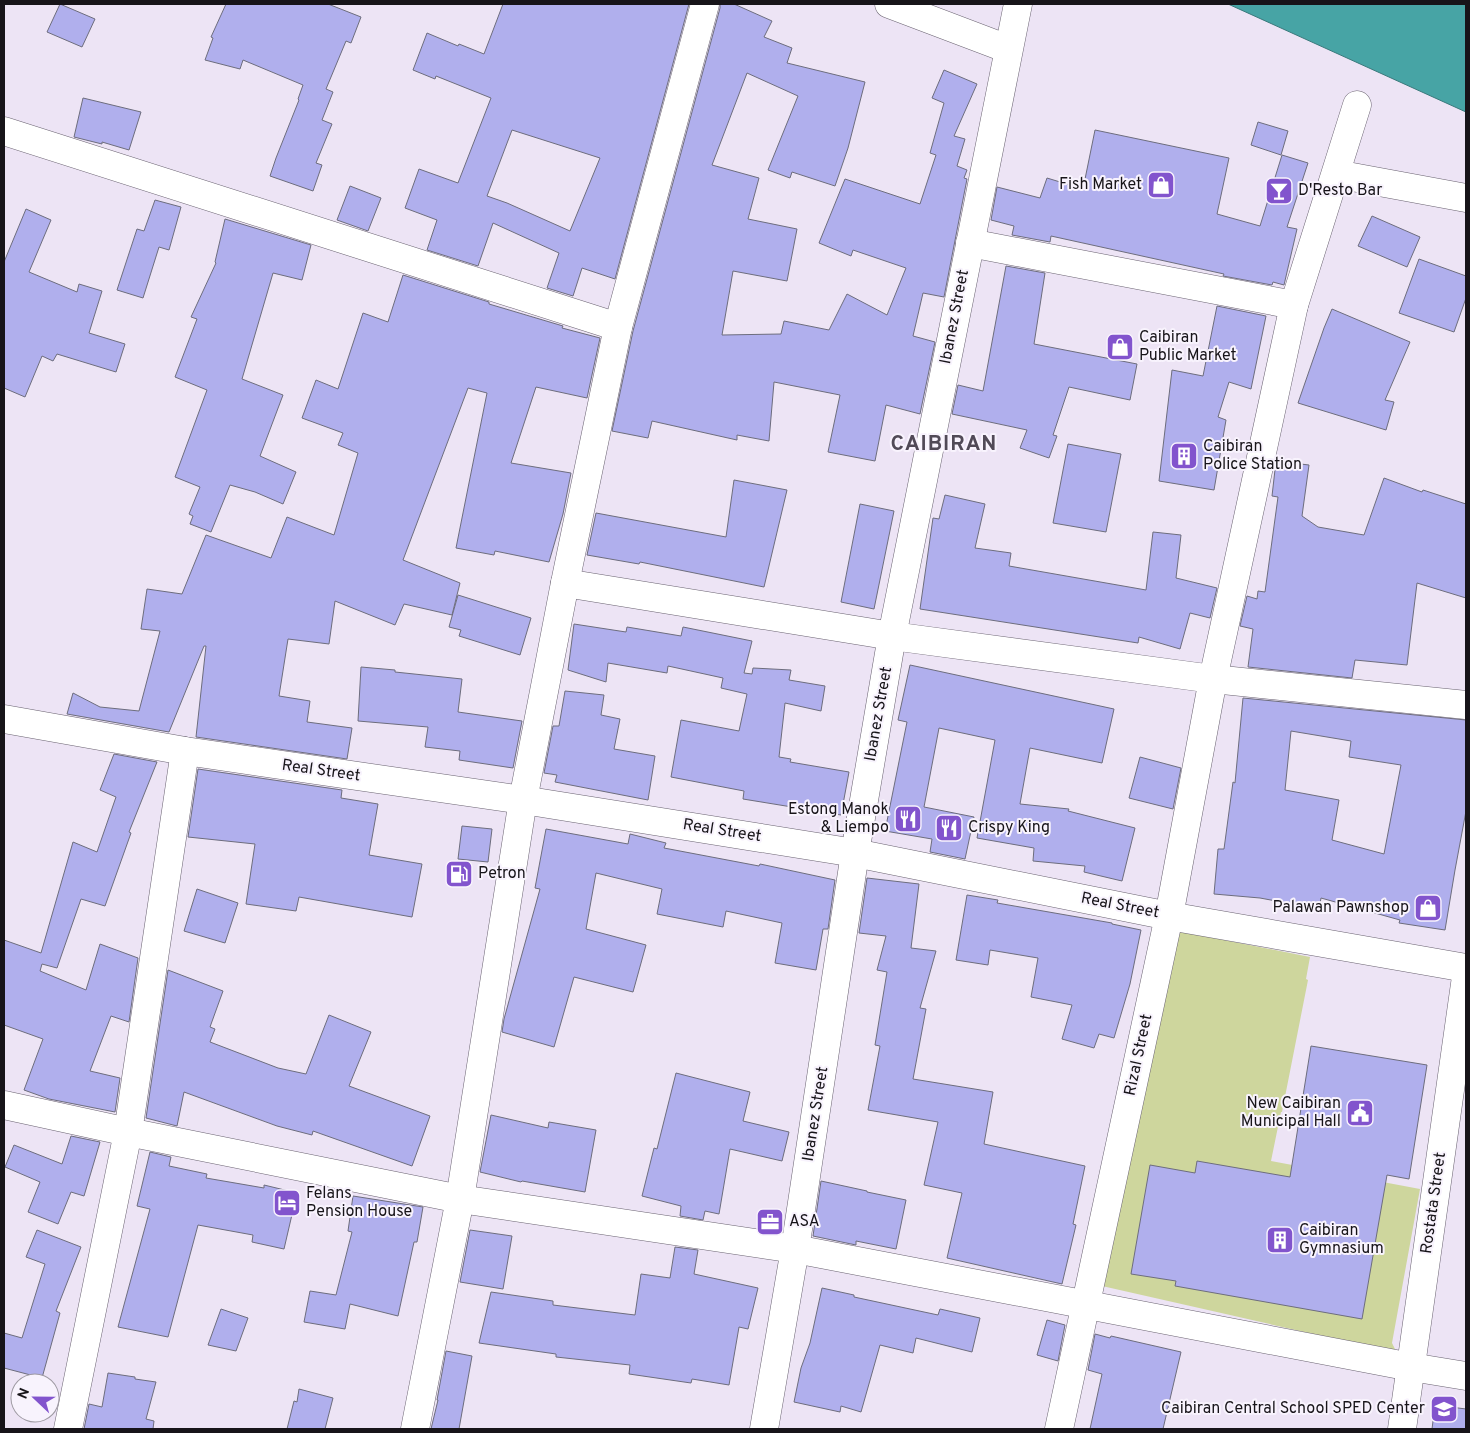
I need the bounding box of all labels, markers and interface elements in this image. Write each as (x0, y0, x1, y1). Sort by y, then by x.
shop icon: Fish Market (1146, 170, 1176, 200)
place label: Fish Market (1059, 175, 1142, 195)
bar icon: D'Resto Bar (1264, 176, 1294, 206)
place label: D'Resto Bar (1298, 181, 1382, 201)
street label: Ibanez Street (936, 268, 974, 366)
place label: Caibiran Public Market (1139, 328, 1237, 366)
shop icon: Caibiran Public Market (1105, 332, 1135, 362)
district label: CAIBIRAN (891, 431, 997, 458)
place label: Caibiran Police Station (1203, 437, 1302, 475)
building icon: Caibiran Police Station (1169, 441, 1199, 471)
street label: Ibanez Street (861, 665, 897, 763)
street label: Real Street (280, 756, 362, 786)
place label: Estong Manok & Liempo (788, 800, 889, 838)
restaurant icon: Estong Manok & Liempo (893, 804, 923, 834)
restaurant icon: Crispy King (934, 813, 964, 843)
street label: Real Street (681, 815, 763, 847)
place label: Crispy King (968, 818, 1050, 838)
fuel station icon: Petron (444, 859, 474, 889)
place label: Petron (478, 864, 526, 884)
street label: Real Street (1079, 889, 1161, 923)
shop icon: Palawan Pawnshop (1413, 893, 1443, 923)
place label: Palawan Pawnshop (1273, 898, 1409, 918)
street label: Rizal Street (1121, 1012, 1157, 1098)
street label: Ibanez Street (799, 1065, 833, 1163)
place label: New Caibiran Municipal Hall (1241, 1094, 1341, 1132)
public building icon: New Caibiran Municipal Hall (1345, 1098, 1375, 1128)
street label: Rostata Street (1417, 1151, 1451, 1255)
place label: Felans Pension House (306, 1184, 412, 1222)
hotel icon: Felans Pension House (272, 1188, 302, 1218)
office icon: ASA (755, 1207, 785, 1237)
place label: ASA (789, 1212, 820, 1232)
place label: Caibiran Gymnasium (1299, 1221, 1384, 1259)
building icon: Caibiran Gymnasium (1265, 1225, 1295, 1255)
north arrow (10, 1373, 60, 1423)
text: N (15, 1386, 34, 1402)
school or university icon: Caibiran Central School SPED Center (1429, 1394, 1459, 1424)
place label: Caibiran Central School SPED Center (1161, 1399, 1425, 1419)

